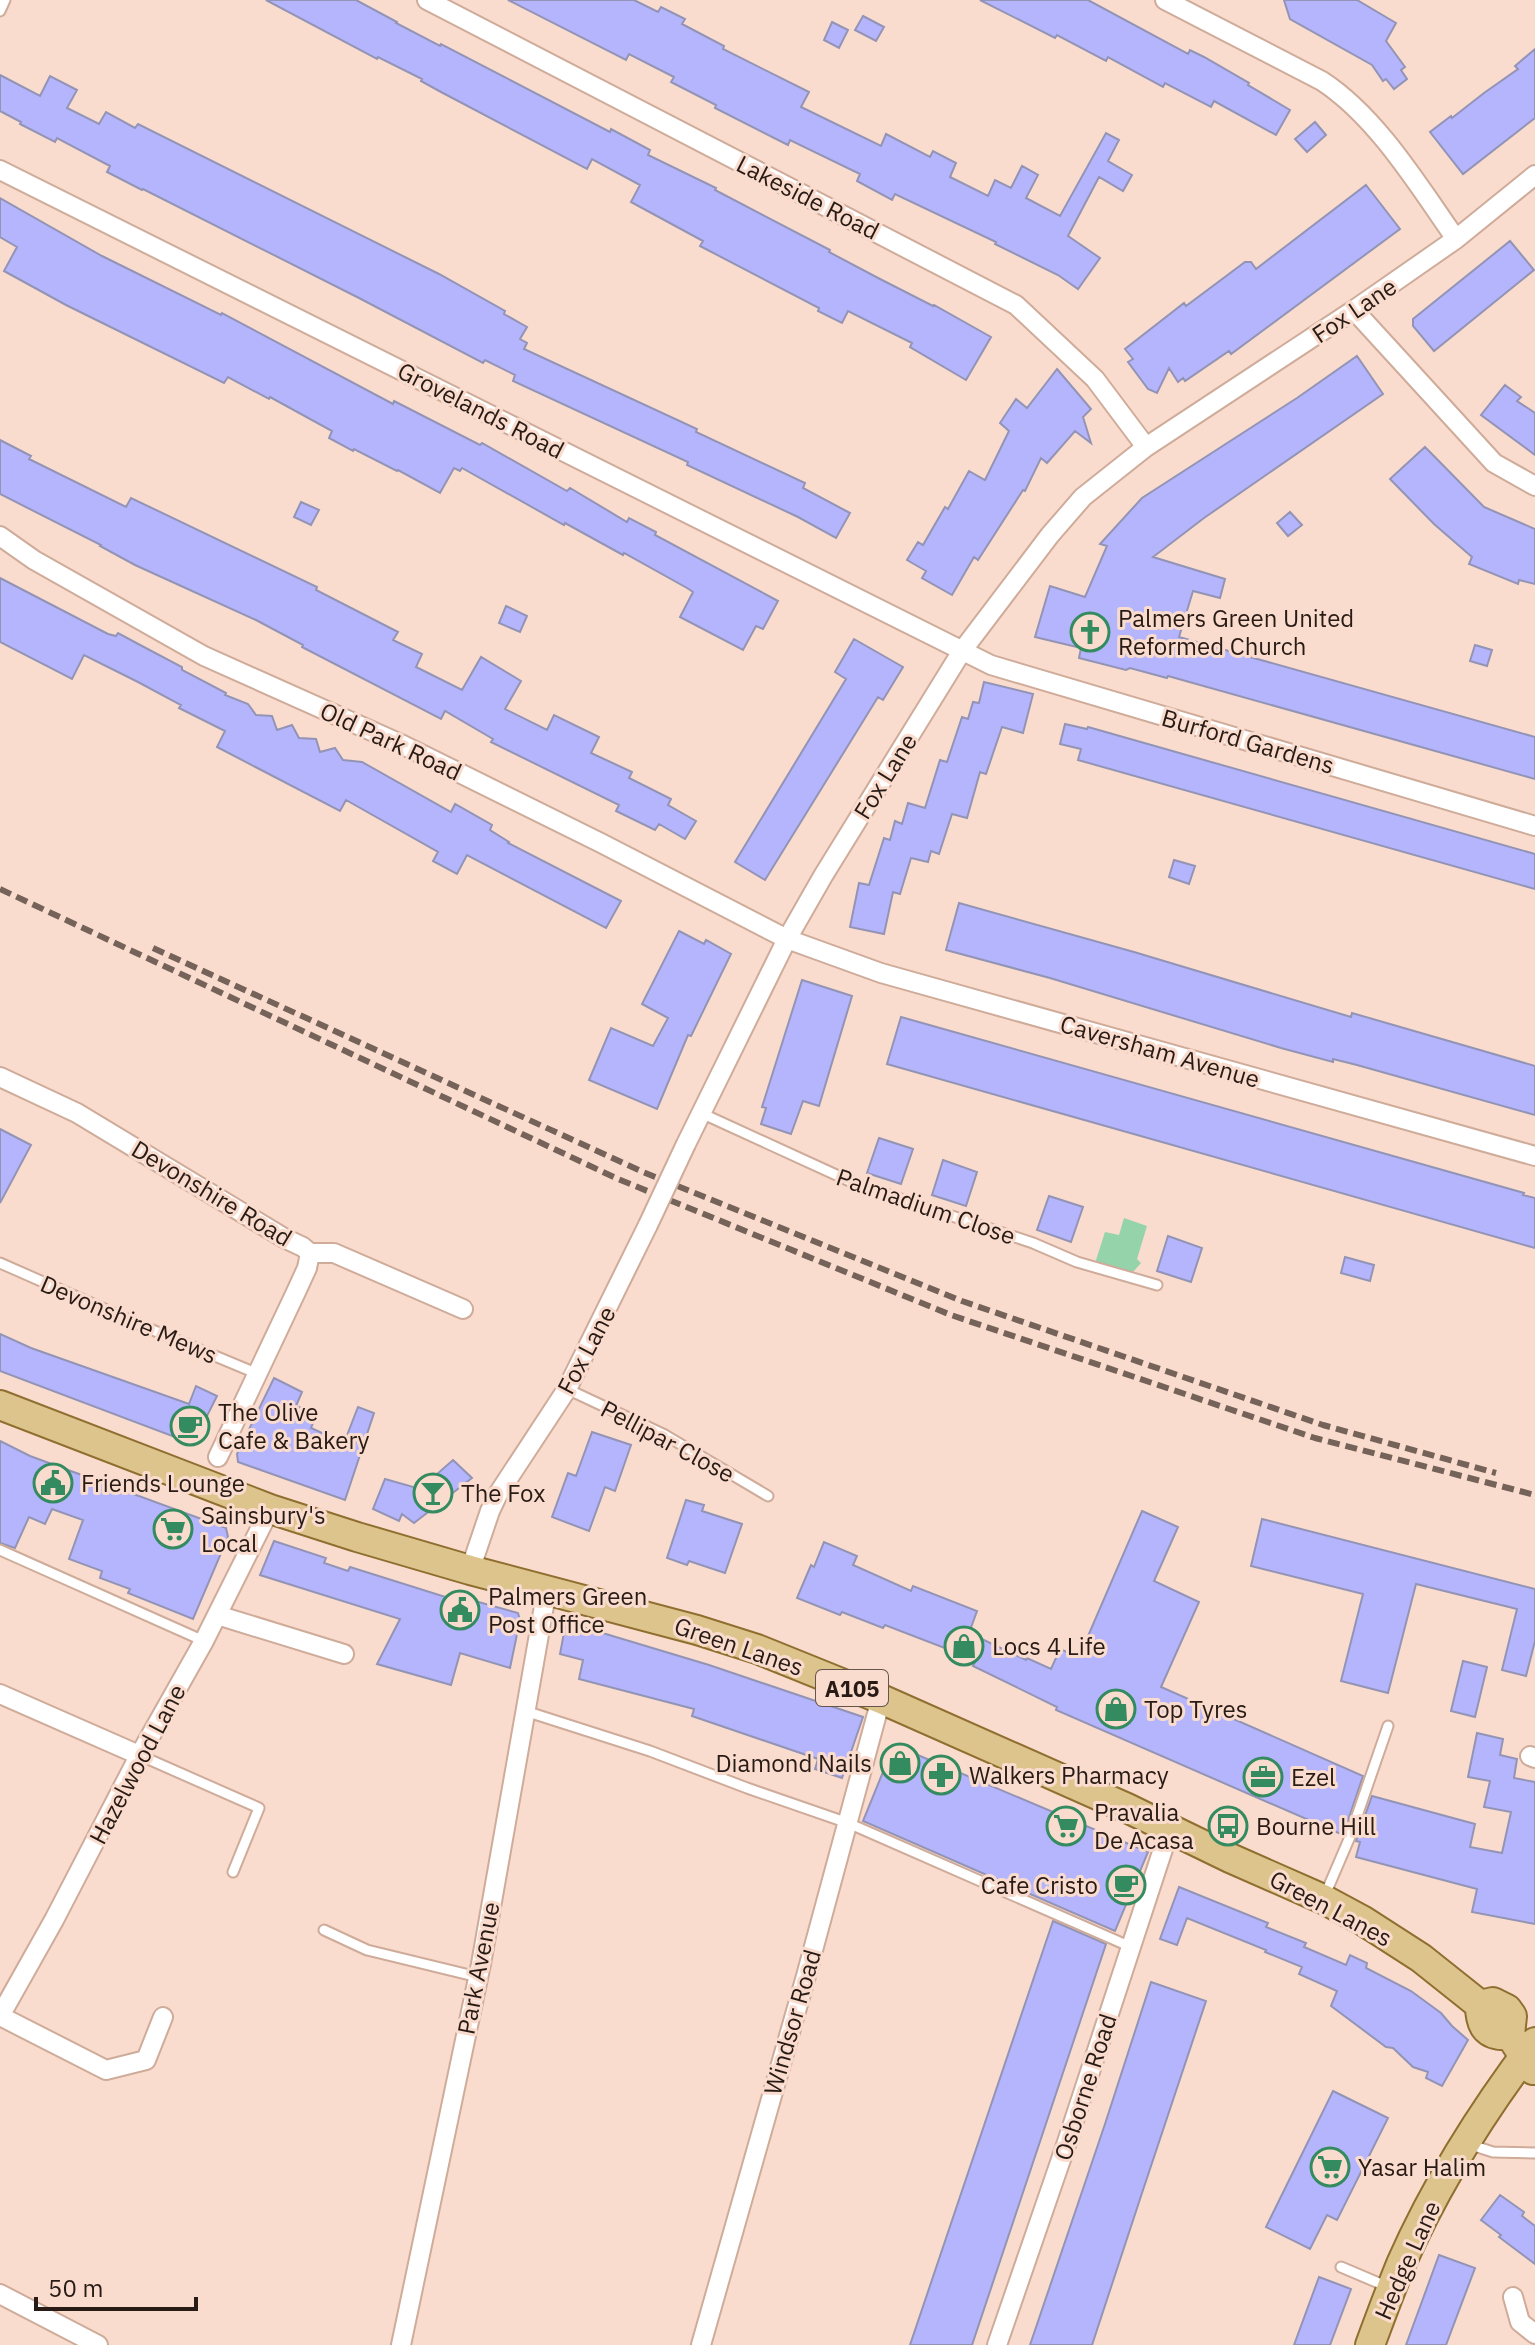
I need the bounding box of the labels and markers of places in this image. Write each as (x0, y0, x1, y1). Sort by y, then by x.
place label: Palmers Green United Reformed Church (1118, 602, 1354, 662)
church icon: Palmers Green United Reformed Church (1069, 611, 1111, 653)
place label: The Olive Cafe & Bakery (218, 1396, 370, 1456)
cafe icon: The Olive Cafe & Bakery (169, 1405, 211, 1447)
public building icon: Friends Lounge (32, 1462, 74, 1504)
place label: Friends Lounge (81, 1467, 245, 1499)
bar icon: The Fox (412, 1472, 454, 1514)
place label: The Fox (461, 1477, 545, 1509)
place label: Sainsbury's Local (201, 1499, 326, 1559)
supermarket icon: Sainsbury's Local (152, 1508, 194, 1550)
place label: Palmers Green Post Office (488, 1580, 647, 1640)
public building icon: Palmers Green Post Office (439, 1589, 481, 1631)
shop icon: Locs 4 Life (943, 1625, 985, 1667)
place label: Locs 4 Life (992, 1630, 1106, 1662)
shop icon: Top Tyres (1095, 1688, 1137, 1730)
place label: Top Tyres (1144, 1693, 1248, 1725)
shop icon: Diamond Nails (879, 1742, 921, 1784)
place label: Diamond Nails (715, 1747, 872, 1779)
pharmacy icon: Walkers Pharmacy (920, 1754, 962, 1796)
office icon: Ezel (1242, 1756, 1284, 1798)
place label: Walkers Pharmacy (969, 1759, 1169, 1791)
place label: Ezel (1291, 1761, 1336, 1793)
place label: Pravalia De Acasa (1094, 1796, 1194, 1856)
supermarket icon: Pravalia De Acasa (1045, 1805, 1087, 1847)
bus stop icon: Bourne Hill (1207, 1805, 1249, 1847)
place label: Bourne Hill (1256, 1810, 1376, 1842)
cafe icon: Cafe Cristo (1105, 1864, 1147, 1906)
place label: Cafe Cristo (981, 1869, 1098, 1901)
supermarket icon: Yasar Halim (1309, 2146, 1351, 2188)
place label: Yasar Halim (1358, 2151, 1486, 2183)

